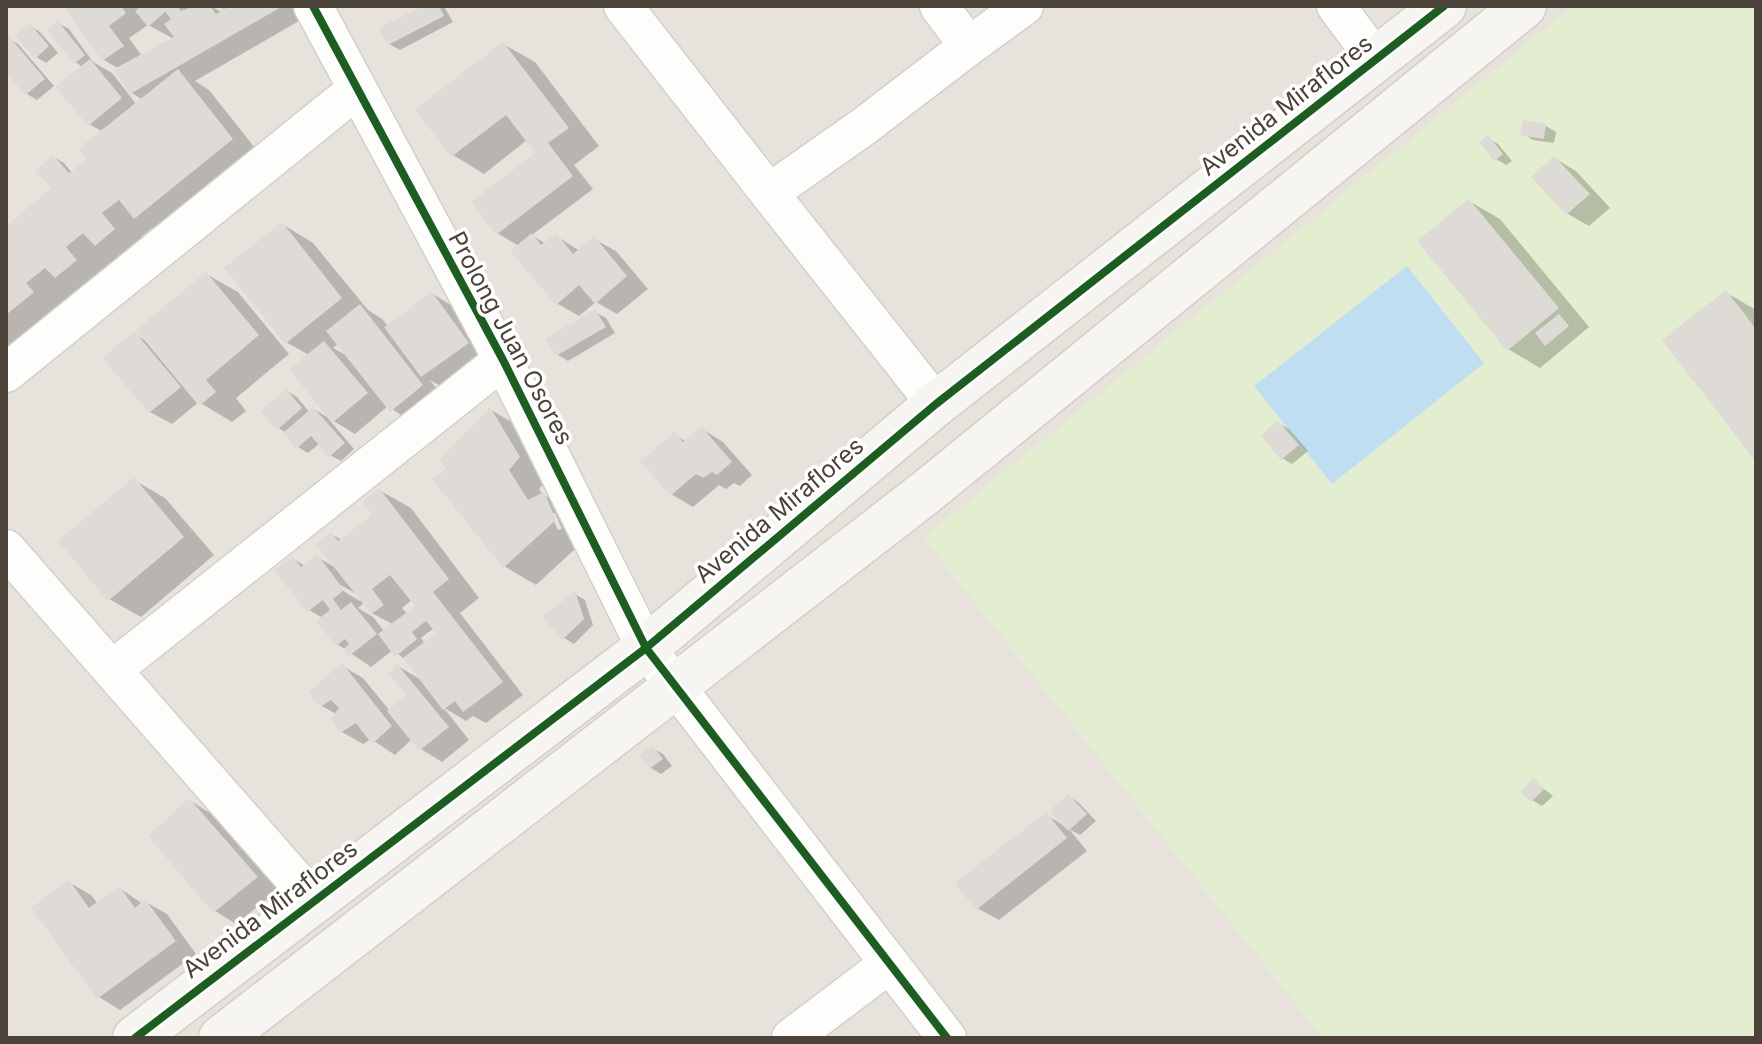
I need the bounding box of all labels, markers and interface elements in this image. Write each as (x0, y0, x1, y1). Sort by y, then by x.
street label: Avenida Miraflores (1194, 29, 1378, 181)
street label: Prolong Juan Osores (443, 226, 579, 450)
street label: Avenida Miraflores (689, 431, 869, 589)
street label: Avenida Miraflores (177, 834, 363, 984)

